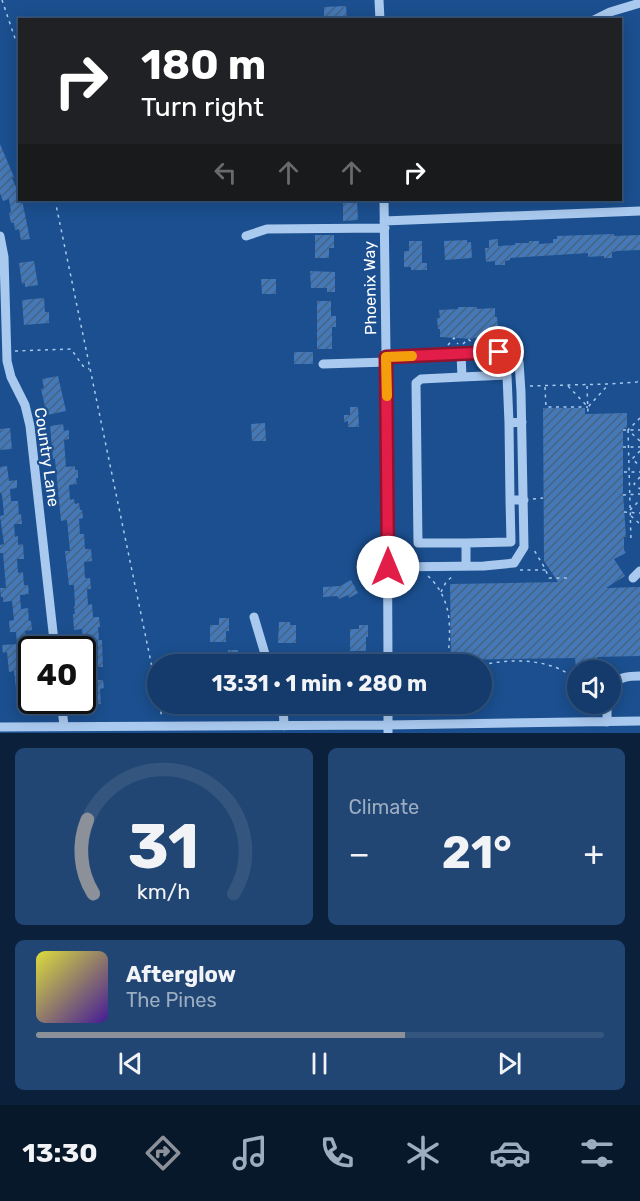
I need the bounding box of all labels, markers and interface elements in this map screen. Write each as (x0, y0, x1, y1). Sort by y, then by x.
text: 180 m (141, 40, 266, 90)
icon: right (42, 42, 120, 120)
text: Turn right (141, 91, 264, 123)
icon: left (209, 156, 242, 189)
icon: ahead (272, 156, 305, 189)
icon: ahead (335, 156, 368, 189)
icon: right (398, 156, 431, 189)
street label: Phoenix Way (360, 241, 380, 335)
pin (473, 326, 524, 377)
icon: arrive (482, 335, 515, 368)
street label: Country Lane (31, 406, 63, 508)
position arrow (356, 535, 420, 599)
speed limit sign: 40 (18, 636, 96, 714)
map controls (567, 660, 621, 714)
button: sound (567, 660, 621, 714)
text: 13:31 · 1 min · 280 m (212, 670, 427, 697)
text: Climate (349, 795, 419, 819)
text: 31 (128, 810, 199, 884)
text: 21° (442, 826, 512, 879)
text: − (349, 834, 370, 873)
text: + (583, 834, 604, 873)
text: km/h (137, 879, 191, 904)
text: Afterglow (126, 961, 236, 988)
text: The Pines (126, 988, 217, 1012)
icon: previous (114, 1047, 147, 1080)
icon: pause (303, 1047, 336, 1080)
icon: next (493, 1047, 526, 1080)
icon: directions (142, 1132, 184, 1174)
icon: music (229, 1132, 271, 1174)
icon: phone (316, 1132, 358, 1174)
icon: climate (402, 1132, 444, 1174)
icon: car (489, 1132, 531, 1174)
icon: filters (576, 1132, 618, 1174)
text: 13:30 (22, 1137, 98, 1169)

